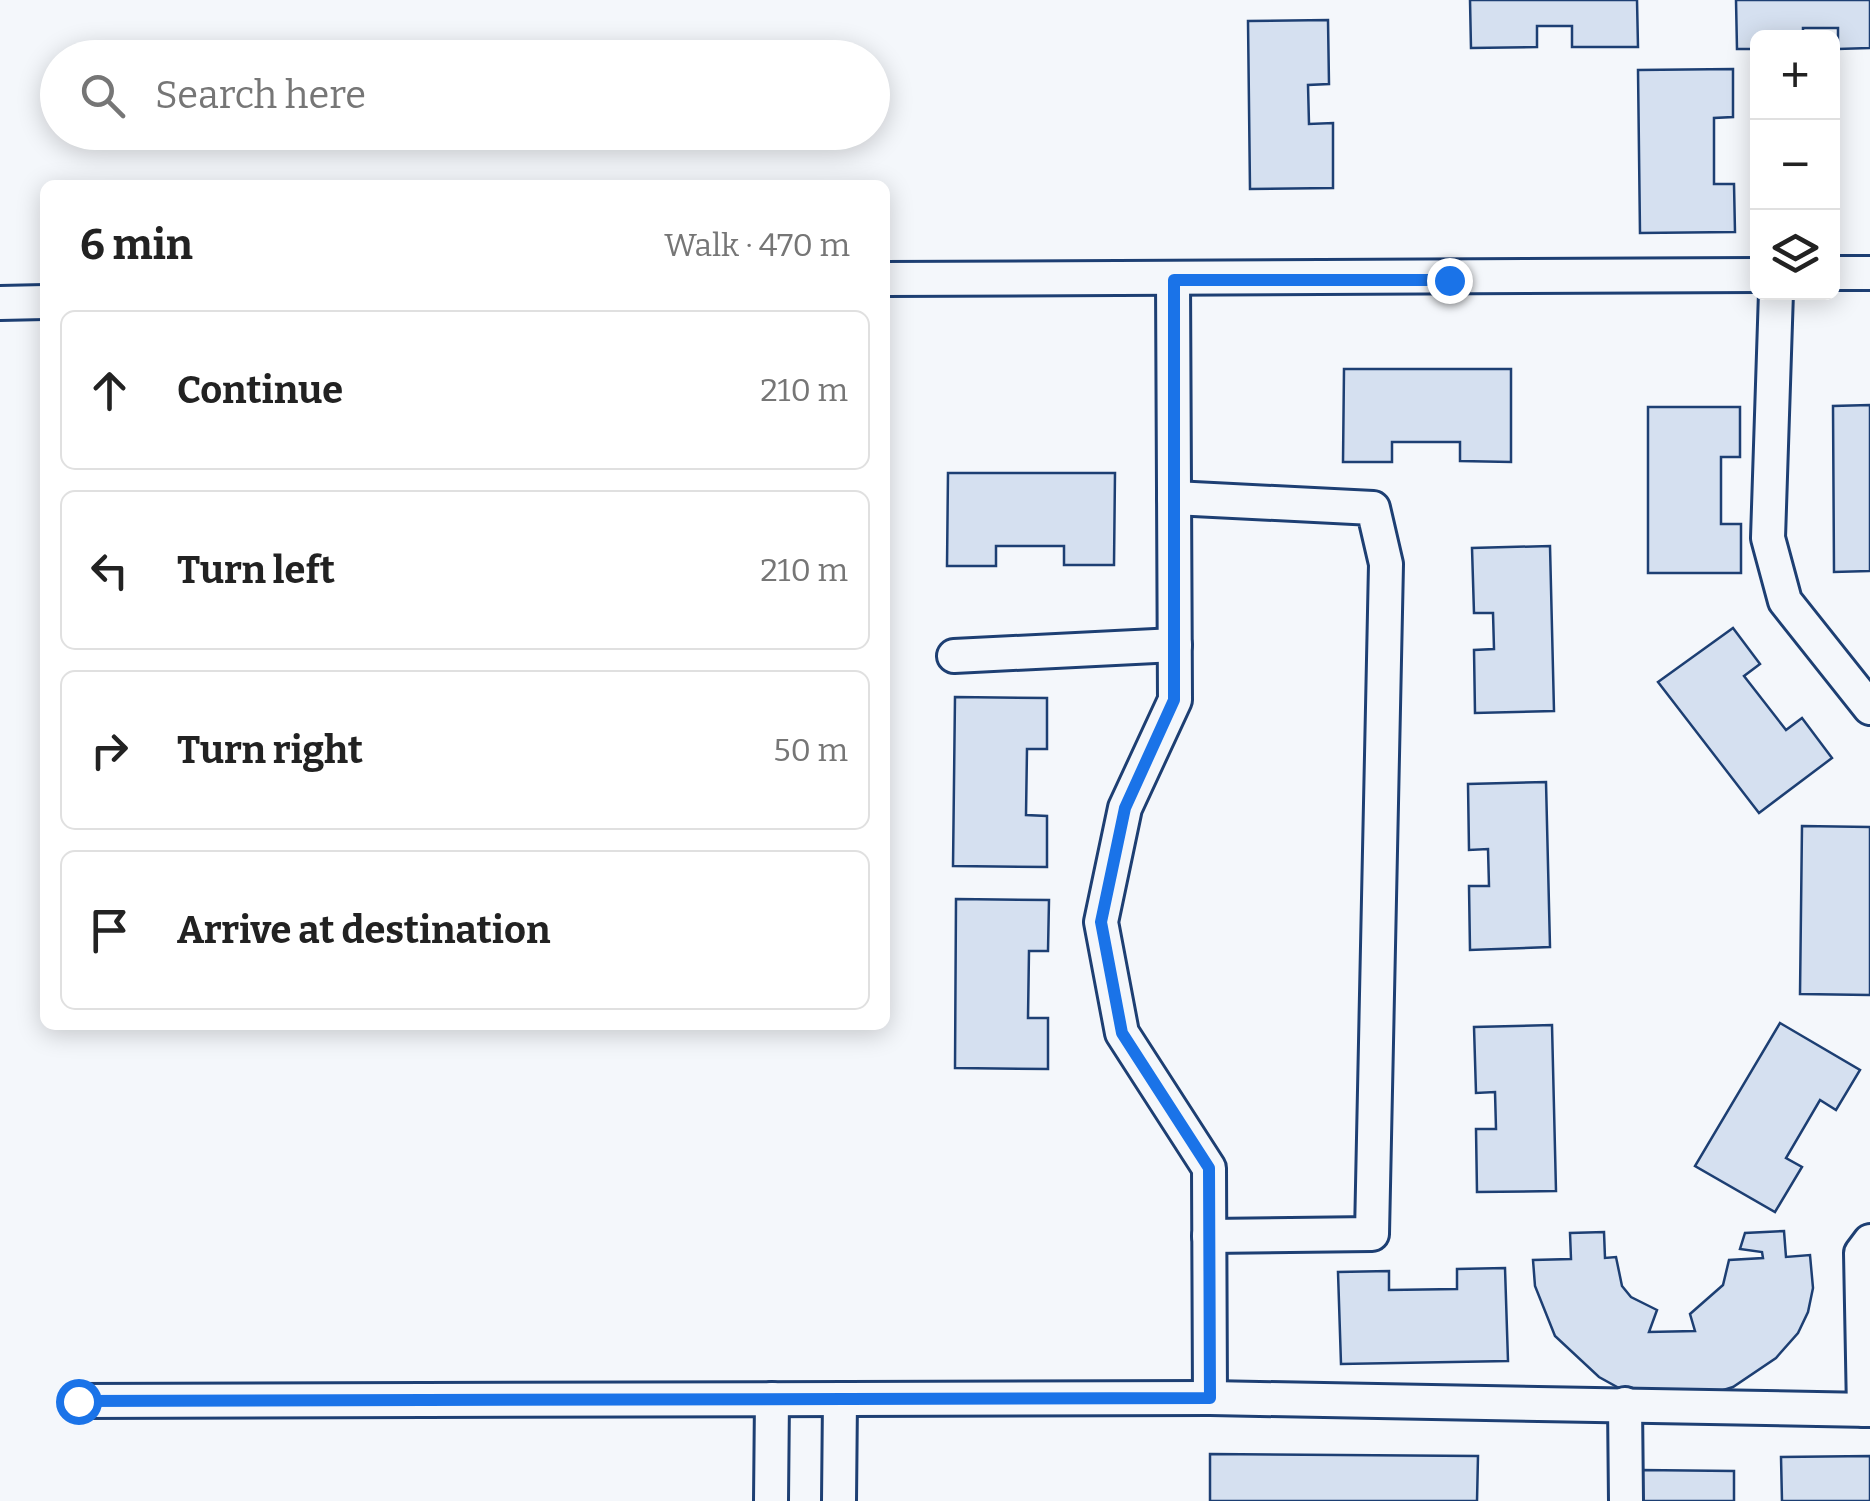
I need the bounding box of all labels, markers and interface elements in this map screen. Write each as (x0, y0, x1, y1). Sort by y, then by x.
map controls (1750, 30, 1840, 300)
button: + (1750, 30, 1840, 120)
search box (40, 40, 890, 150)
icon: search (75, 68, 130, 123)
text: Search here (155, 72, 366, 118)
button: − (1750, 120, 1840, 210)
button: layers (1750, 210, 1840, 300)
text: 6 min (80, 220, 193, 270)
text: Walk · 470 m (664, 226, 850, 264)
route end (1427, 258, 1473, 304)
icon: ahead (82, 363, 137, 418)
text: Continue (177, 367, 343, 413)
text: 210 m (760, 371, 848, 409)
icon: left (82, 543, 137, 598)
text: Turn left (177, 547, 335, 593)
text: 210 m (760, 551, 848, 589)
icon: right (82, 723, 137, 778)
text: Turn right (177, 727, 363, 773)
text: 50 m (773, 731, 848, 769)
icon: arrive (82, 903, 137, 958)
text: Arrive at destination (177, 907, 550, 953)
route start (56, 1379, 102, 1425)

